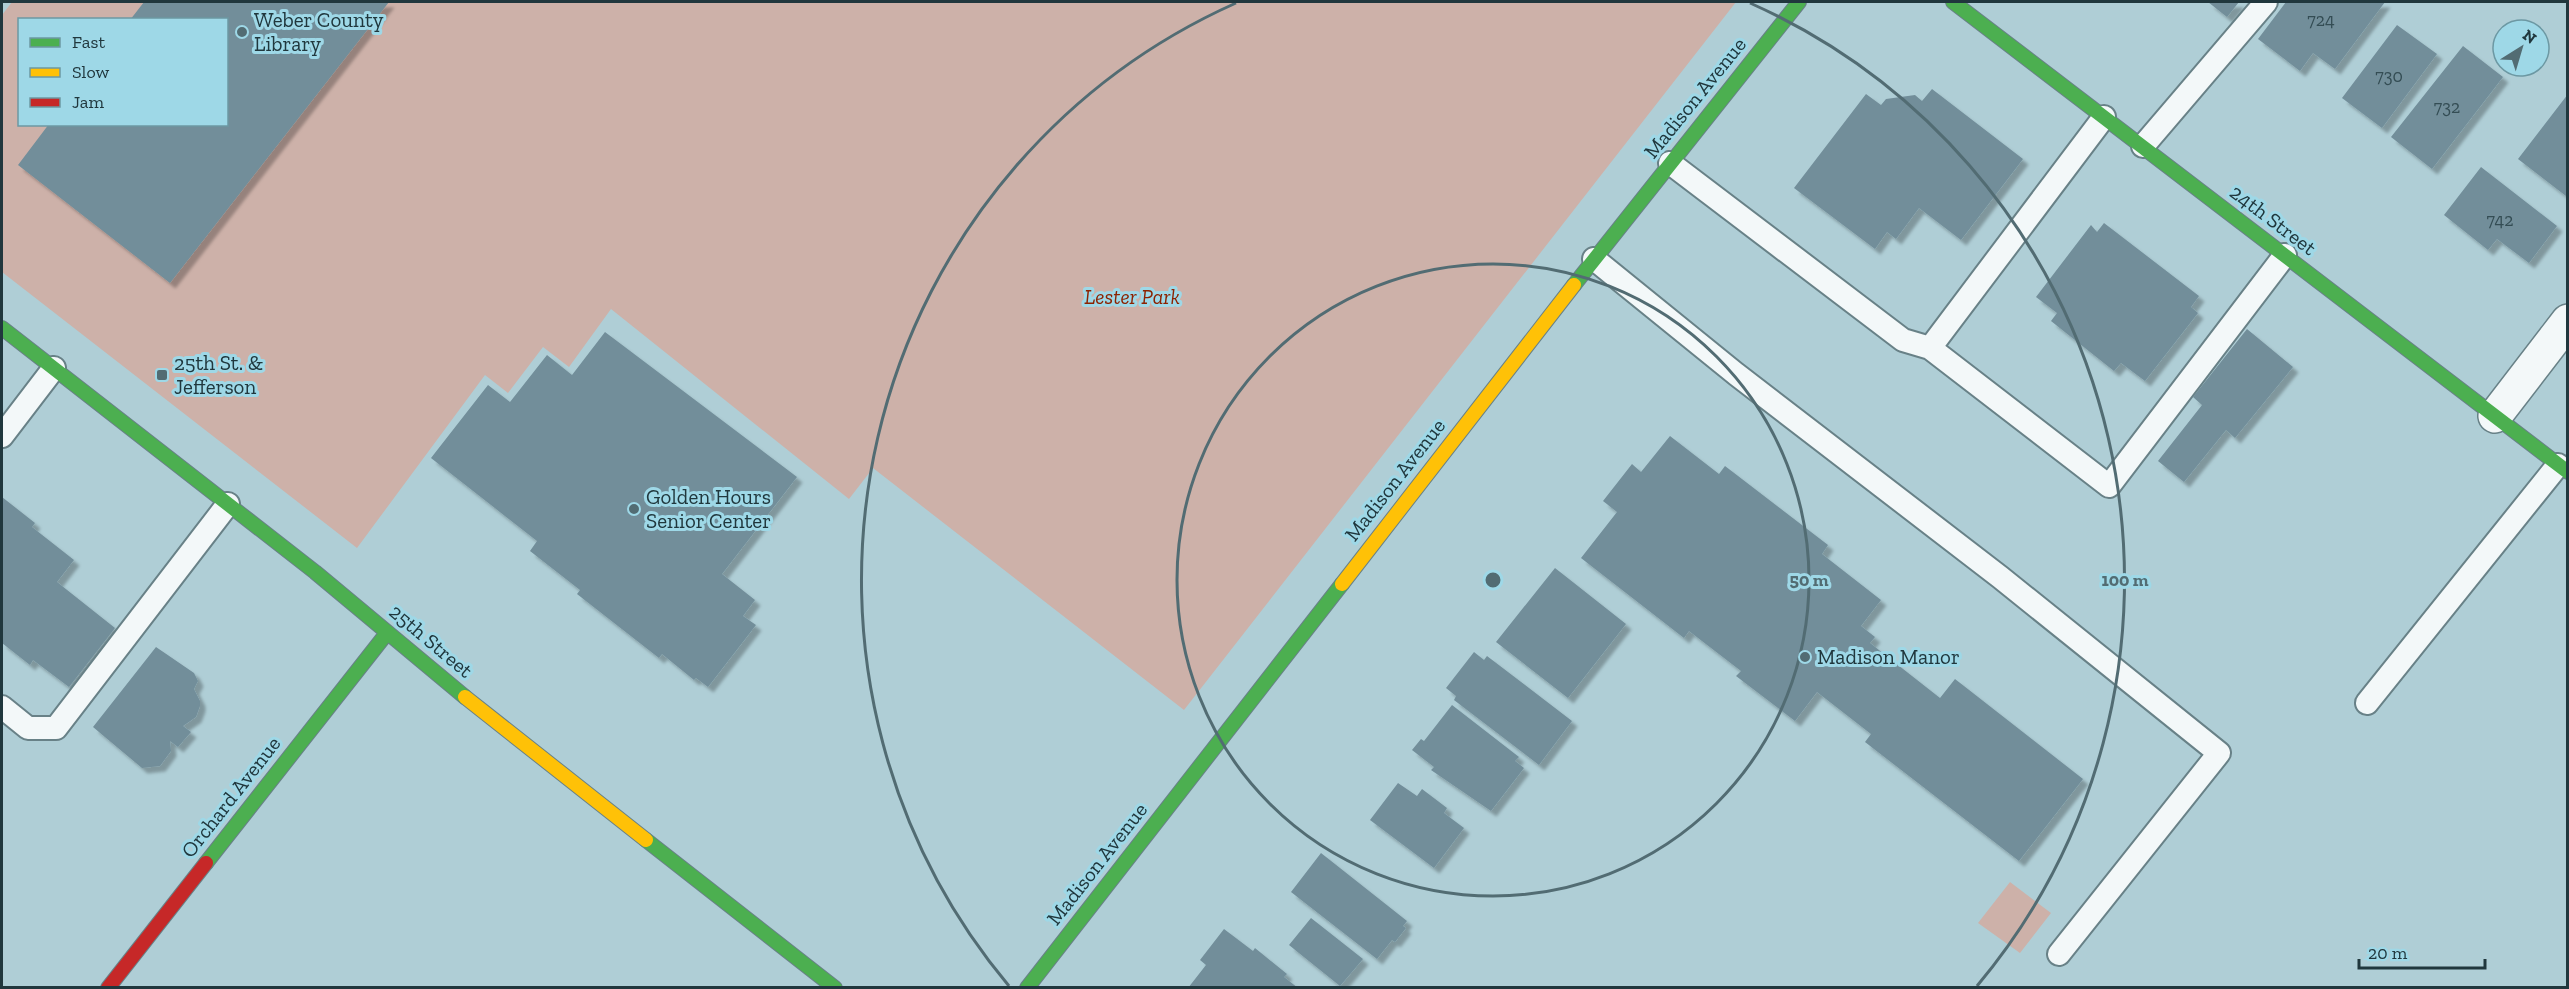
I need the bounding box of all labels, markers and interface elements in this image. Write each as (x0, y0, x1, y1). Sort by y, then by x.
place label: Weber County Library (254, 7, 384, 56)
house number: 724 (2307, 9, 2335, 31)
legend (18, 18, 228, 126)
north arrow (2491, 18, 2551, 78)
marker: Weber County Library (235, 25, 249, 39)
text: N (2519, 25, 2540, 48)
text: Fast (72, 31, 105, 53)
street label: Madison Avenue (1638, 32, 1751, 163)
text: Slow (72, 61, 109, 83)
house number: 730 (2375, 65, 2403, 87)
text: Jam (72, 91, 104, 113)
house number: 732 (2434, 96, 2460, 118)
street label: 24th Street (2225, 179, 2322, 260)
house number: 742 (2486, 209, 2514, 231)
park label: Lester Park (1084, 284, 1180, 309)
place label: 25th St. & Jefferson (174, 350, 263, 399)
marker: 25th St. & Jefferson (155, 368, 169, 382)
street label: Madison Avenue (1339, 413, 1450, 546)
place label: Golden Hours Senior Center (646, 484, 771, 533)
marker: Golden Hours Senior Center (627, 502, 641, 516)
text: 50 m (1790, 569, 1829, 591)
text: 100 m (2101, 569, 2149, 591)
centre of rings (1483, 570, 1503, 590)
street label: 25th Street (385, 599, 478, 683)
place label: Madison Manor (1817, 644, 1960, 669)
marker: Madison Manor (1798, 650, 1812, 664)
street label: Orchard Avenue (176, 731, 286, 862)
street label: Madison Avenue (1041, 797, 1152, 930)
scale bar (2359, 932, 2485, 970)
text: 20 m (2368, 942, 2408, 964)

